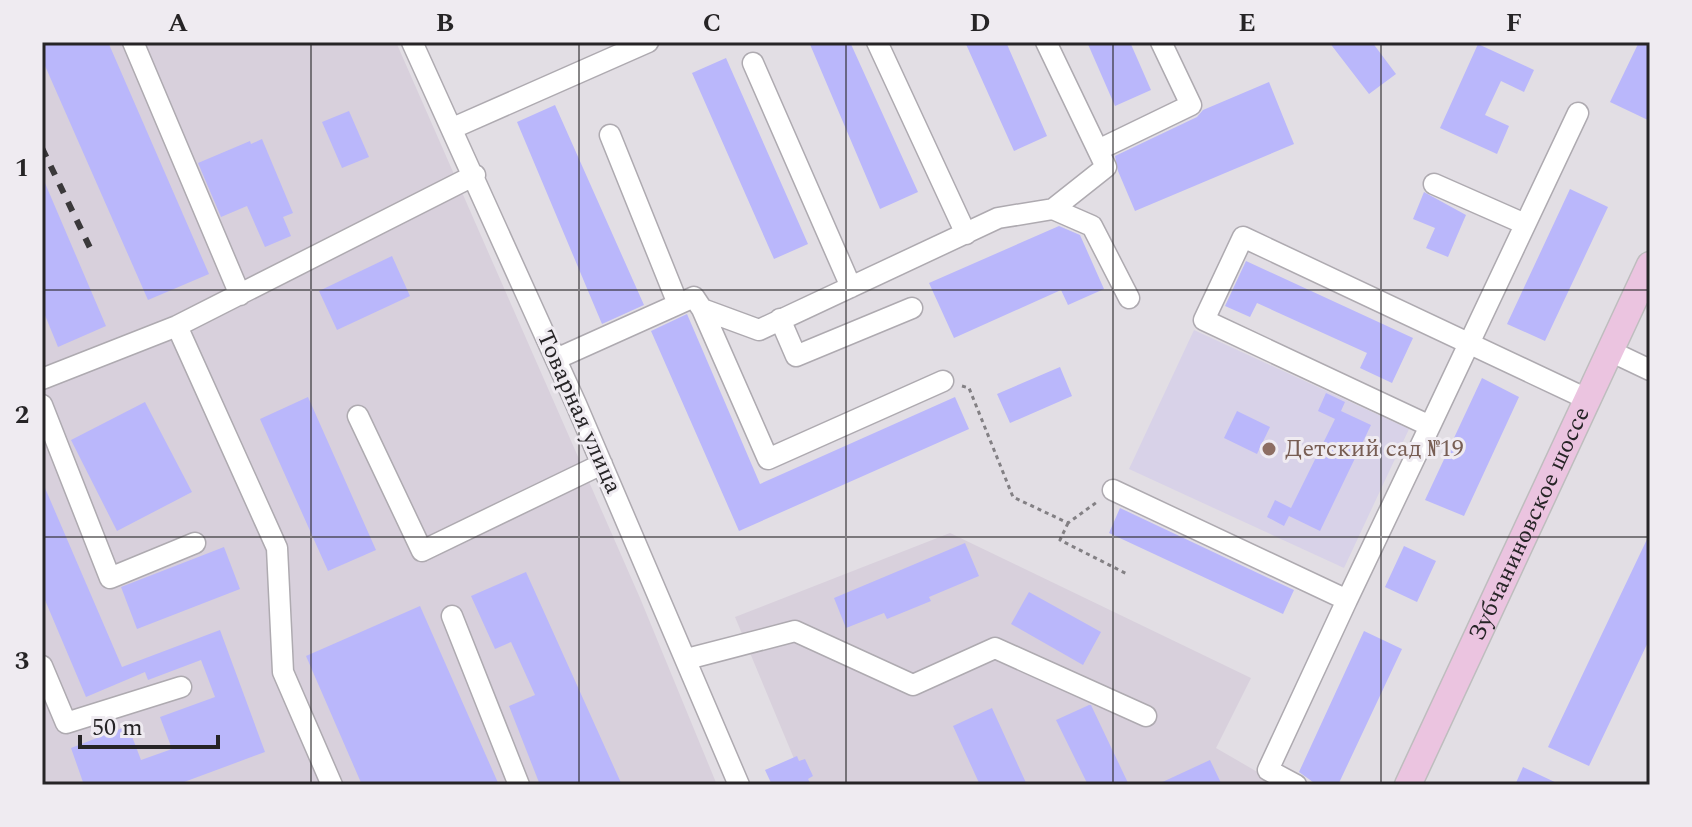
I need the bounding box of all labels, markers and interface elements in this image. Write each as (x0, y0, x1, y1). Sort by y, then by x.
text: A (168, 3, 188, 43)
text: B (436, 3, 454, 43)
text: C (703, 3, 721, 43)
text: D (970, 3, 990, 43)
text: E (1238, 3, 1256, 43)
text: F (1506, 3, 1522, 43)
text: 1 (15, 148, 29, 188)
street label: Товарная улица (527, 325, 631, 500)
text: 2 (15, 395, 29, 435)
street label: Зубчаниновское шоссе (1459, 401, 1600, 647)
place label: Детский сад №19 (1285, 431, 1464, 467)
marker: Детский сад №19 (1260, 440, 1278, 458)
text: 3 (15, 641, 29, 681)
scale bar (80, 699, 218, 749)
text: 50 m (92, 710, 143, 746)

